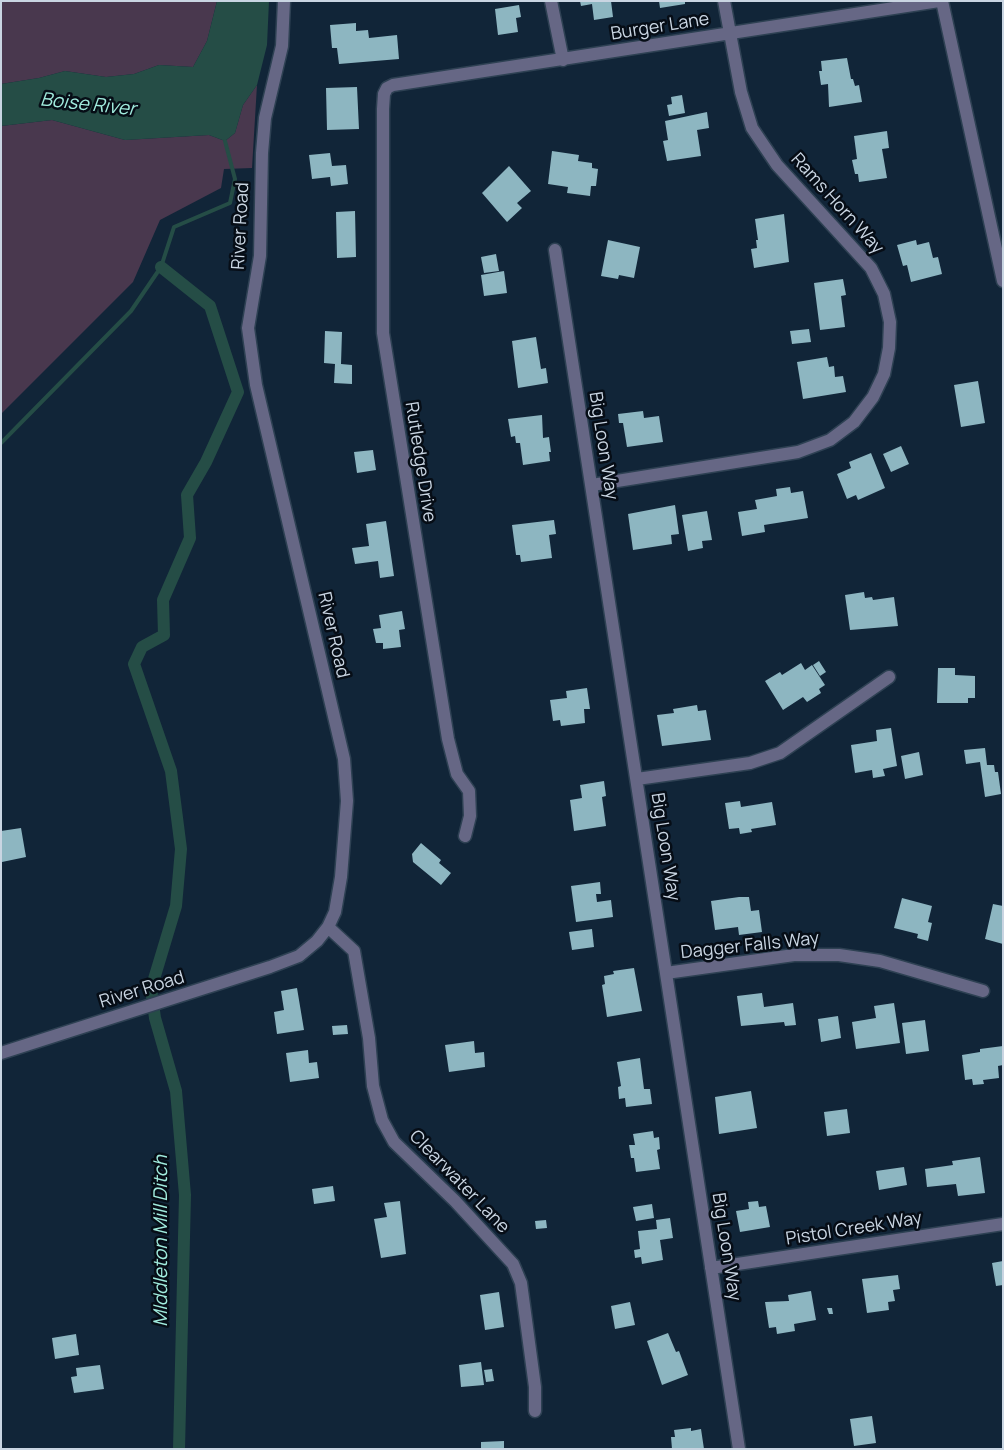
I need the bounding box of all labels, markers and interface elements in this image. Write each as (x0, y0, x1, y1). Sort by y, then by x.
street label: Burger Lane (609, 9, 711, 45)
water label: Boise River (39, 89, 137, 121)
street label: Rams Horn Way (786, 149, 888, 259)
street label: River Road (228, 182, 254, 270)
street label: Big Loon Way (584, 390, 622, 502)
street label: Rutledge Drive (400, 400, 440, 524)
street label: River Road (313, 590, 353, 680)
street label: Big Loon Way (646, 791, 684, 903)
street label: Dagger Falls Way (680, 928, 820, 964)
street label: River Road (97, 967, 187, 1013)
street label: Clearwater Lane (404, 1126, 514, 1238)
water label: MIddleton Mill Ditch (151, 1155, 173, 1327)
street label: Big Loon Way (707, 1191, 745, 1303)
street label: Pistol Creek Way (784, 1208, 924, 1250)

